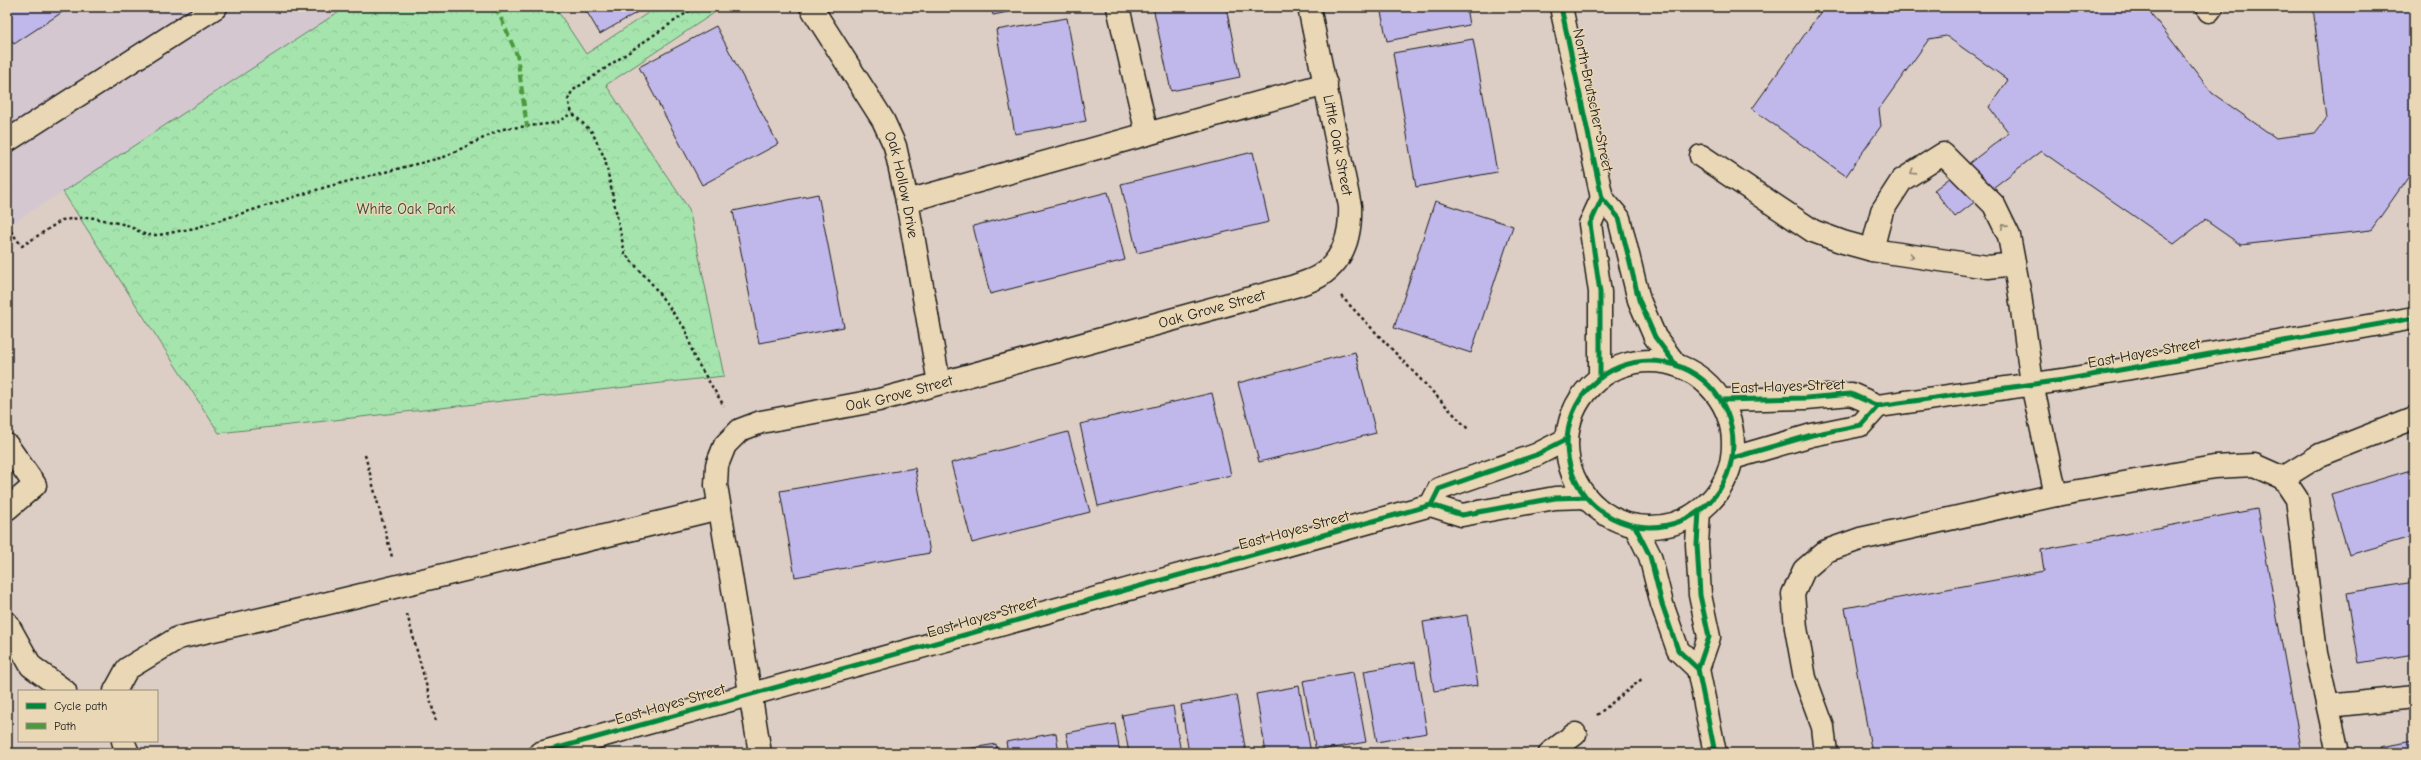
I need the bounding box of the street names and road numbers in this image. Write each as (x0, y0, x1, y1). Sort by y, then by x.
street label: North Brutscher Street (1569, 27, 1617, 174)
street label: Little Oak Street (1319, 93, 1357, 198)
street label: Oak Hollow Drive (880, 128, 922, 240)
street label: Oak Grove Street (1156, 285, 1268, 332)
street label: East Hayes Street (2086, 334, 2202, 372)
street label: Oak Grove Street (844, 371, 955, 415)
street label: East Hayes Street (1731, 375, 1846, 397)
street label: East Hayes Street (1237, 506, 1352, 553)
street label: East Hayes Street (925, 592, 1040, 641)
street label: East Hayes Street (613, 679, 728, 728)

